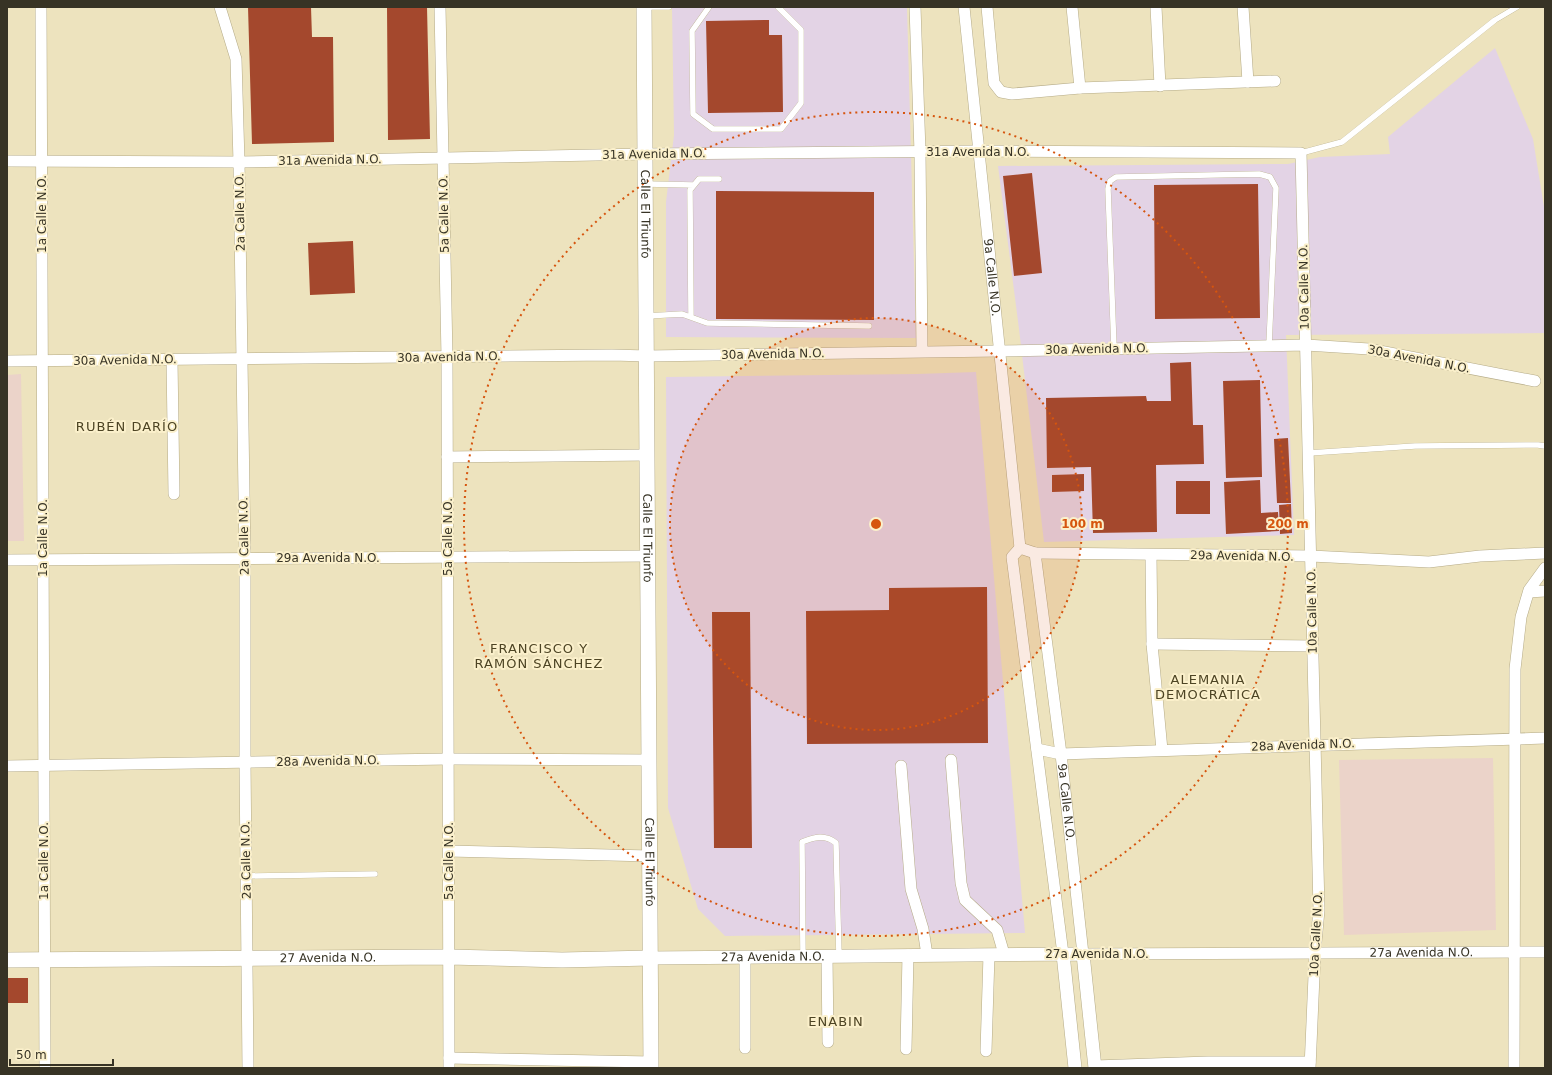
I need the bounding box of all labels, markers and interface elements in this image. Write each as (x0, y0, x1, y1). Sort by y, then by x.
street label: 31a Avenida N.O. (926, 145, 1030, 159)
street label: 31a Avenida N.O. (602, 146, 706, 162)
street label: 31a Avenida N.O. (278, 152, 382, 168)
street label: Calle El Triunfo (638, 169, 653, 259)
street label: 2a Calle N.O. (232, 173, 248, 251)
street label: 1a Calle N.O. (35, 175, 49, 253)
street label: 5a Calle N.O. (436, 175, 452, 253)
street label: 9a Calle N.O. (981, 238, 1003, 317)
street label: 10a Calle N.O. (1296, 244, 1312, 330)
street label: 30a Avenida N.O. (1045, 341, 1149, 357)
street label: 30a Avenida N.O. (1367, 342, 1471, 376)
street label: 30a Avenida N.O. (721, 346, 825, 362)
street label: 30a Avenida N.O. (397, 349, 501, 365)
street label: 30a Avenida N.O. (73, 352, 177, 368)
district label: RUBÉN DARÍO (76, 419, 178, 434)
street label: Calle El Triunfo (640, 493, 655, 583)
street label: 2a Calle N.O. (236, 497, 252, 575)
street label: 5a Calle N.O. (441, 498, 455, 576)
street label: 1a Calle N.O. (36, 499, 50, 577)
centre of rings (869, 517, 883, 531)
text: 100 m (1061, 517, 1103, 531)
text: 200 m (1267, 517, 1309, 531)
street label: 29a Avenida N.O. (1190, 548, 1294, 564)
street label: 29a Avenida N.O. (276, 551, 380, 565)
street label: 10a Calle N.O. (1304, 568, 1320, 654)
district label: FRANCISCO Y RAMÓN SÁNCHEZ (475, 641, 603, 671)
district label: ALEMANIA DEMOCRÁTICA (1155, 672, 1261, 702)
street label: 28a Avenida N.O. (1251, 736, 1355, 754)
street label: 28a Avenida N.O. (276, 753, 380, 769)
street label: 9a Calle N.O. (1055, 763, 1078, 842)
street label: Calle El Triunfo (642, 817, 657, 907)
street label: 2a Calle N.O. (238, 821, 254, 899)
street label: 1a Calle N.O. (37, 822, 51, 900)
street label: 5a Calle N.O. (442, 822, 456, 900)
street label: 10a Calle N.O. (1307, 891, 1325, 977)
street label: 27a Avenida N.O. (1369, 945, 1473, 960)
street label: 27a Avenida N.O. (1045, 947, 1149, 961)
street label: 27a Avenida N.O. (721, 949, 825, 964)
street label: 27 Avenida N.O. (280, 950, 376, 965)
district label: ENABIN (808, 1014, 864, 1029)
scale bar (10, 1041, 113, 1067)
text: 50 m (16, 1048, 47, 1062)

